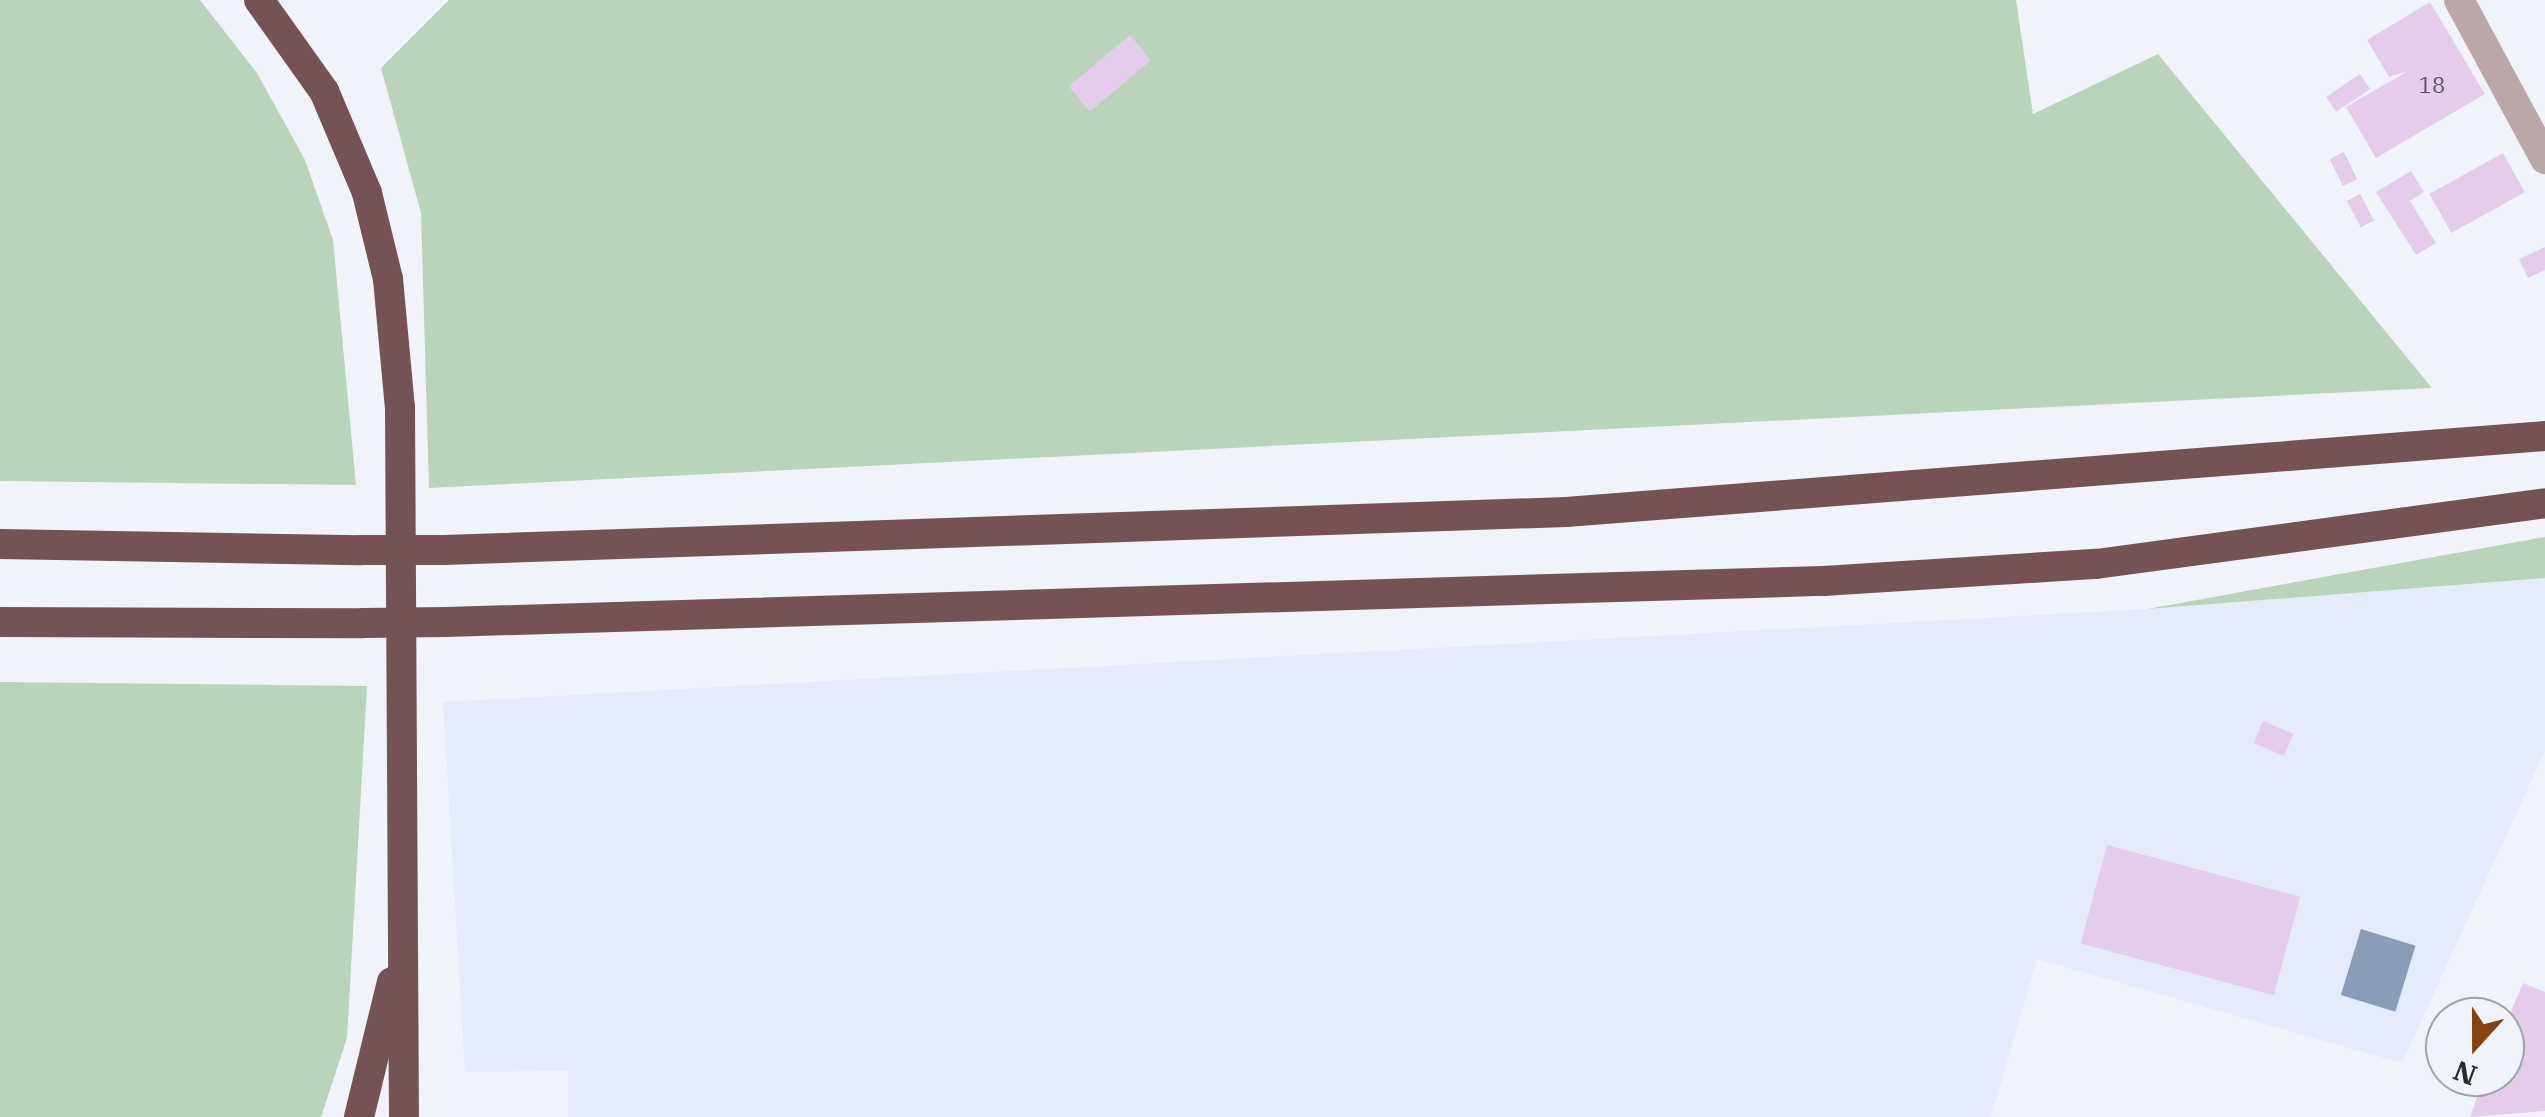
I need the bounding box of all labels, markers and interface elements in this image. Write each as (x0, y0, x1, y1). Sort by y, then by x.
house number: 18 (2419, 72, 2445, 98)
north arrow (2425, 997, 2525, 1097)
text: N (2448, 1052, 2482, 1095)

